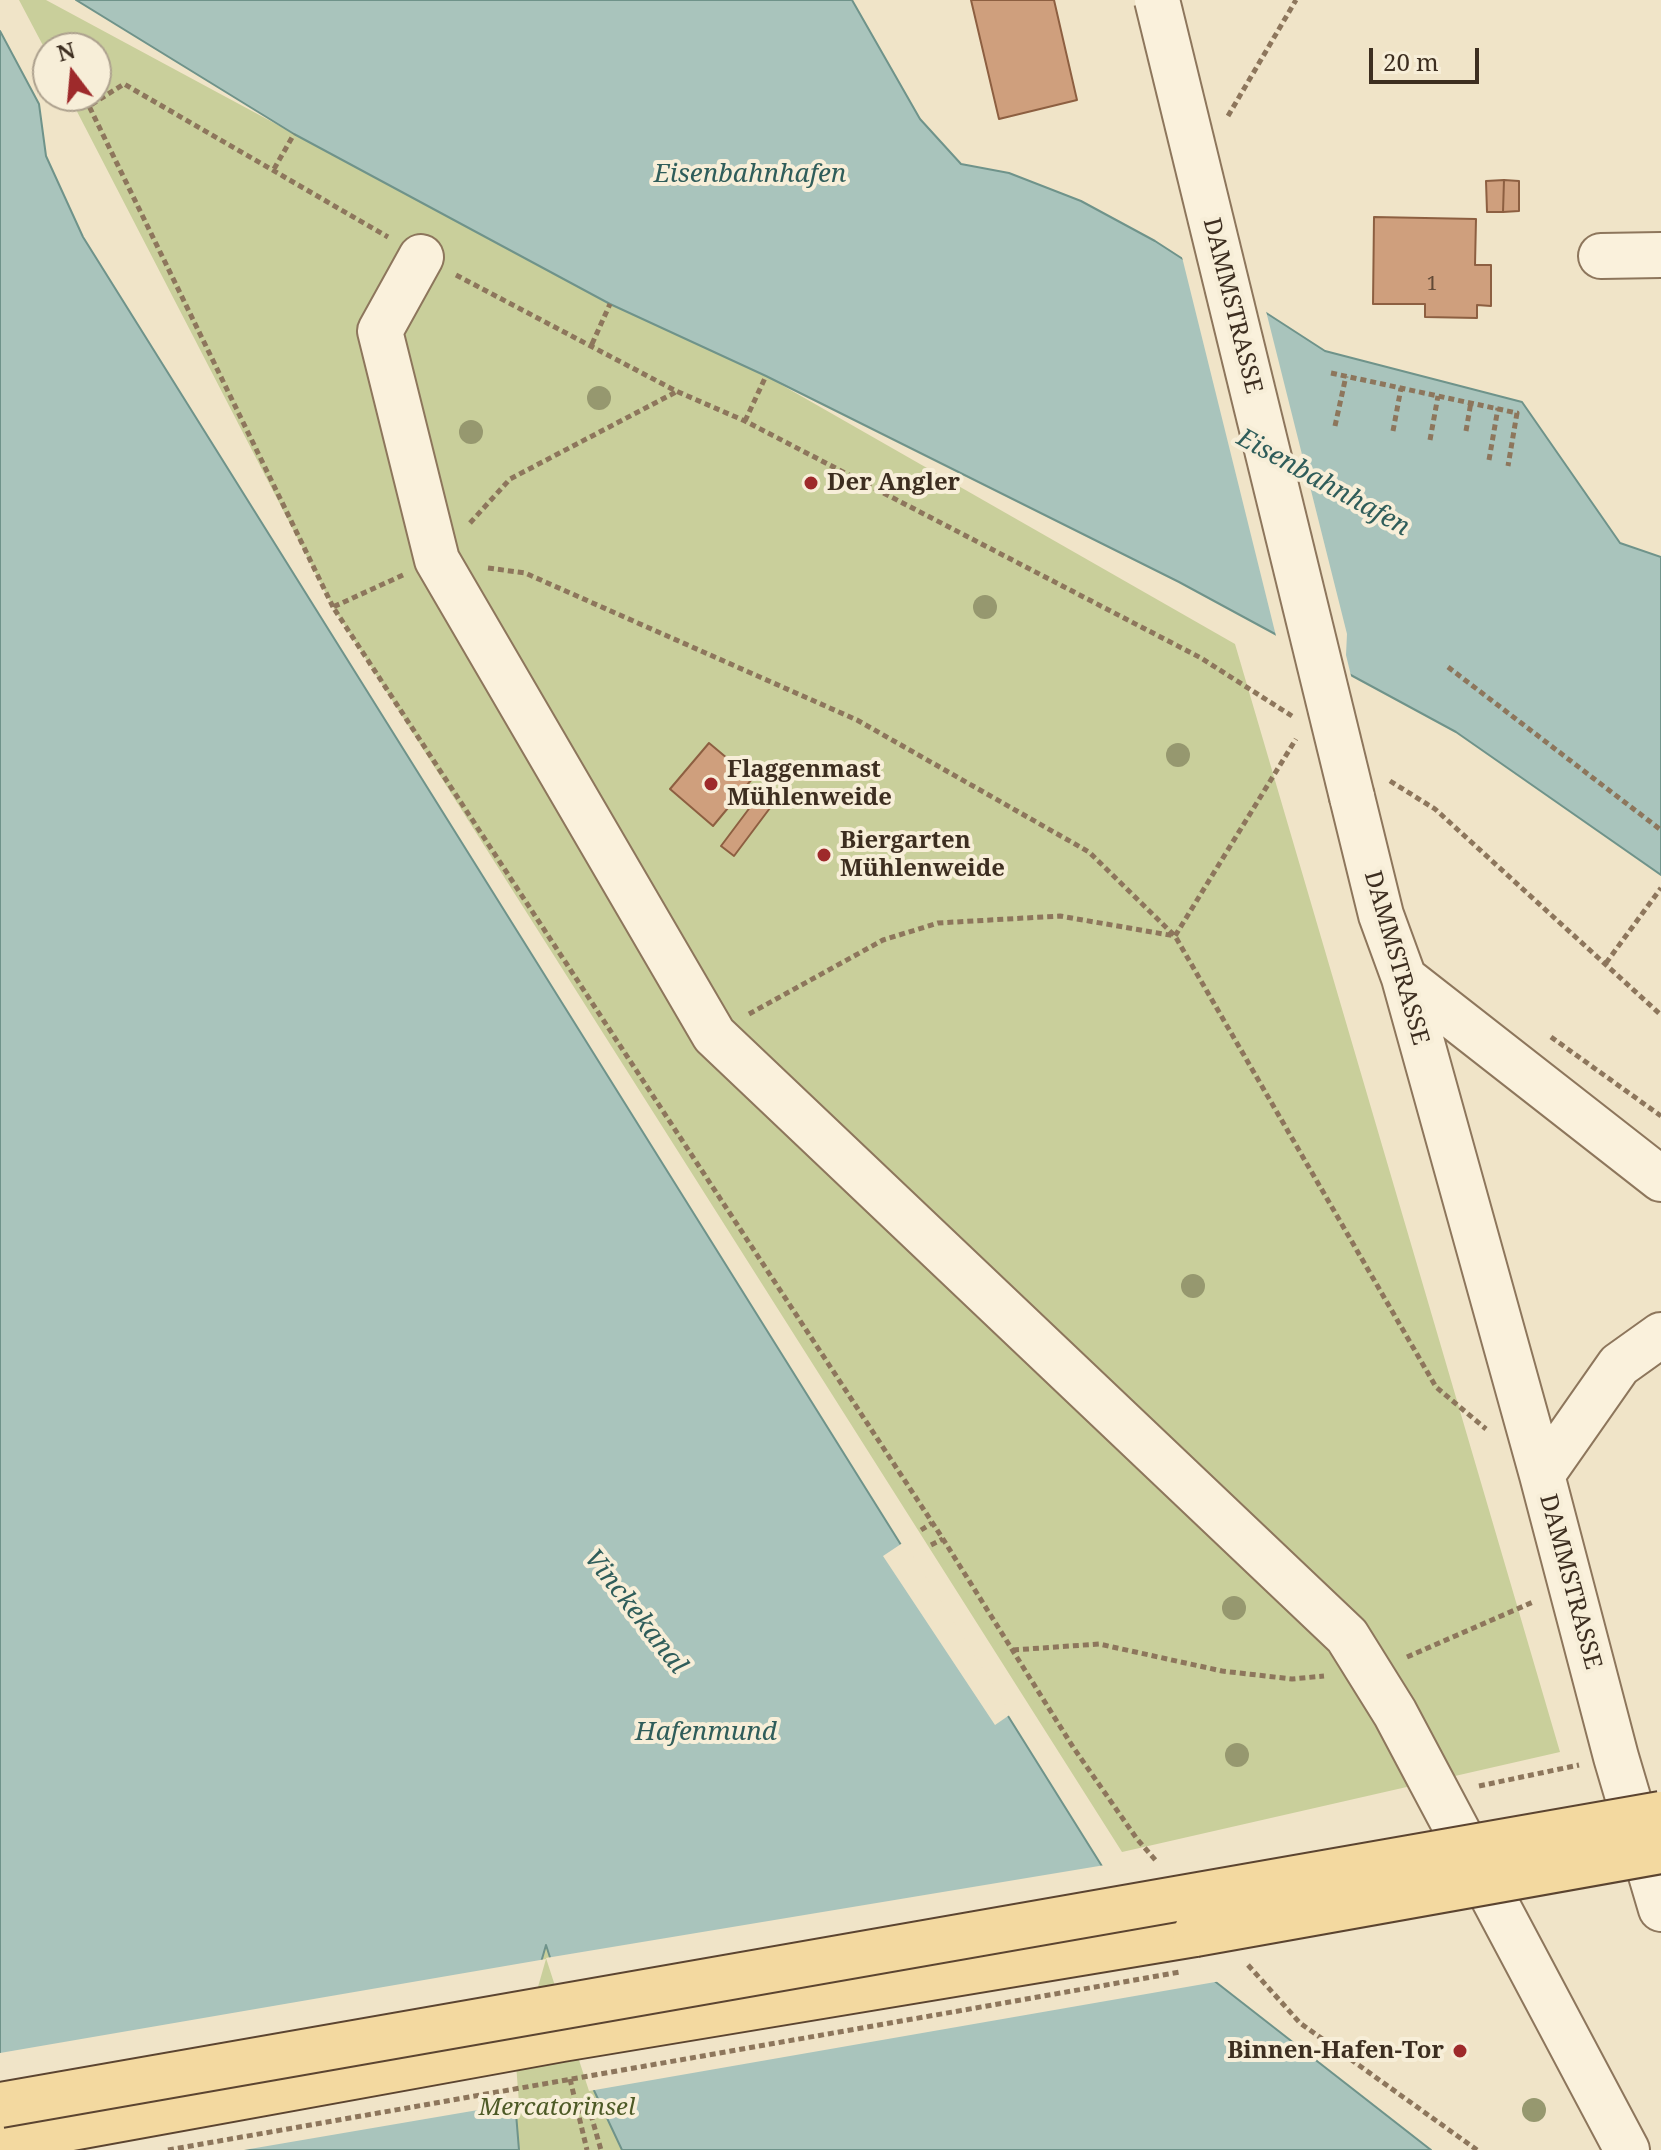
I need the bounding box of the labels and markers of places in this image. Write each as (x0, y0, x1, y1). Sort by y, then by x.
place label: Der Angler (827, 469, 960, 497)
marker: Der Angler (802, 474, 820, 492)
place label: Flaggenmast Mühlenweide (727, 756, 892, 812)
marker: Flaggenmast Mühlenweide (702, 775, 720, 793)
place label: Biergarten Mühlenweide (840, 827, 1005, 883)
marker: Biergarten Mühlenweide (815, 846, 833, 864)
place label: Binnen-Hafen-Tor (1227, 2037, 1444, 2065)
marker: Binnen-Hafen-Tor (1451, 2042, 1469, 2060)

